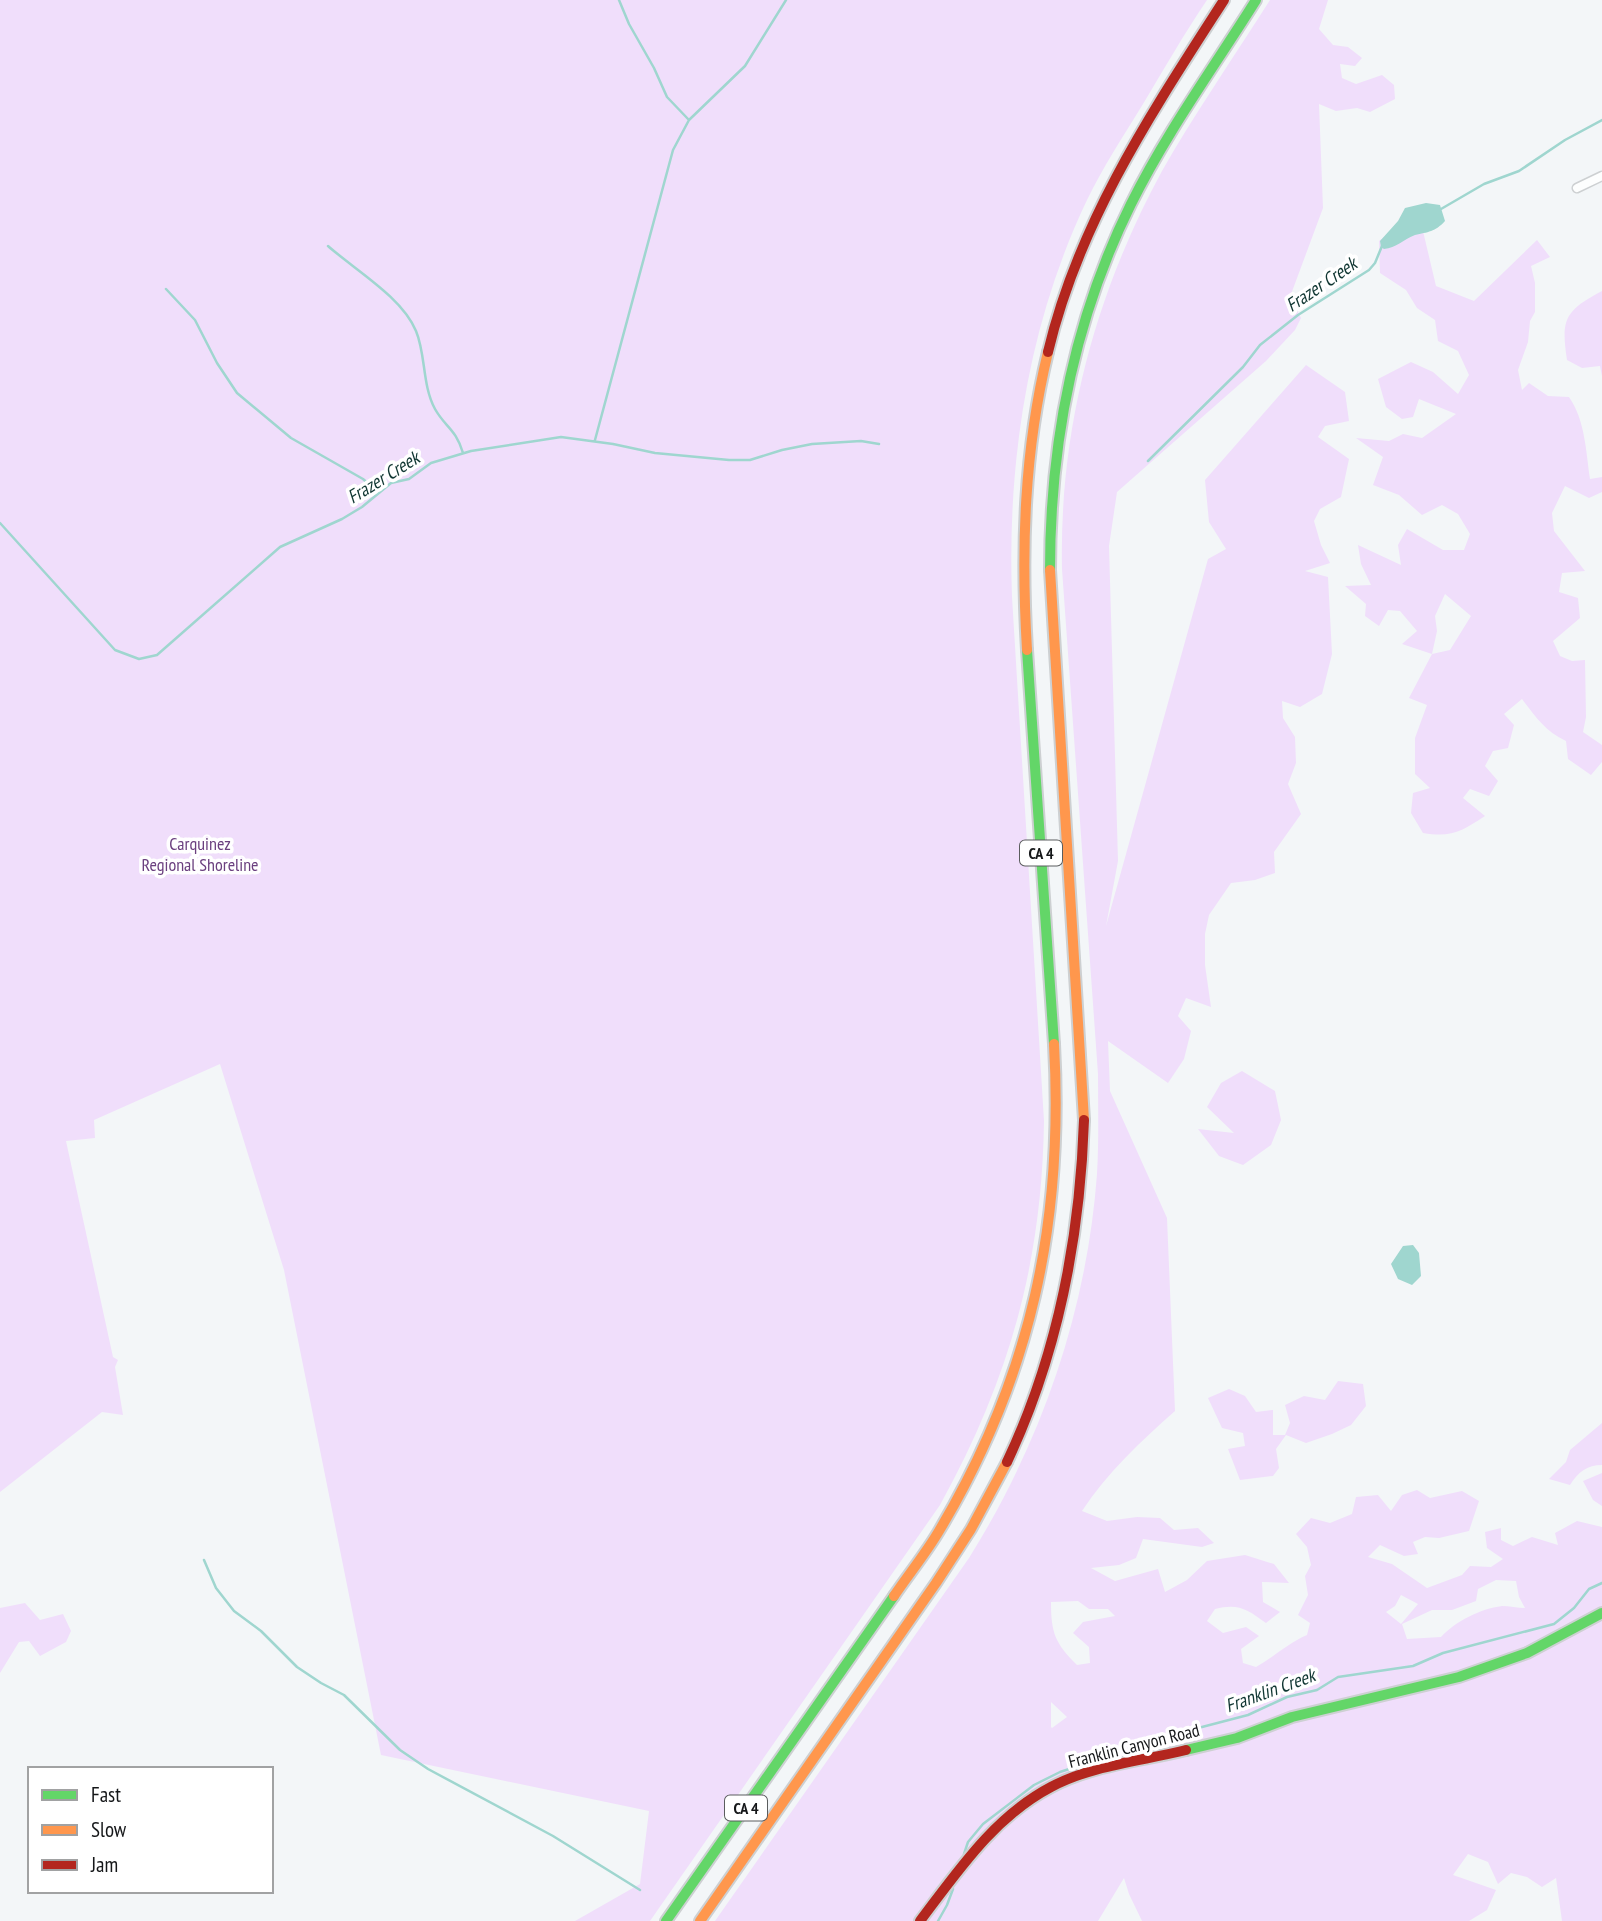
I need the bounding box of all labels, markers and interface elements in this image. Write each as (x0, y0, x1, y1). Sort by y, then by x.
water label: Frazer Creek (1281, 250, 1363, 317)
water label: Frazer Creek (342, 444, 426, 509)
park label: Carquinez Regional Shoreline (142, 832, 259, 876)
road number: CA 4 (1020, 840, 1062, 866)
water label: Franklin Creek (1222, 1662, 1321, 1717)
street label: Franklin Canyon Road (1066, 1718, 1202, 1773)
legend (28, 1767, 273, 1893)
text: Fast (91, 1781, 121, 1808)
road number: CA 4 (725, 1796, 767, 1820)
text: Slow (91, 1816, 127, 1843)
text: Jam (90, 1851, 118, 1878)

